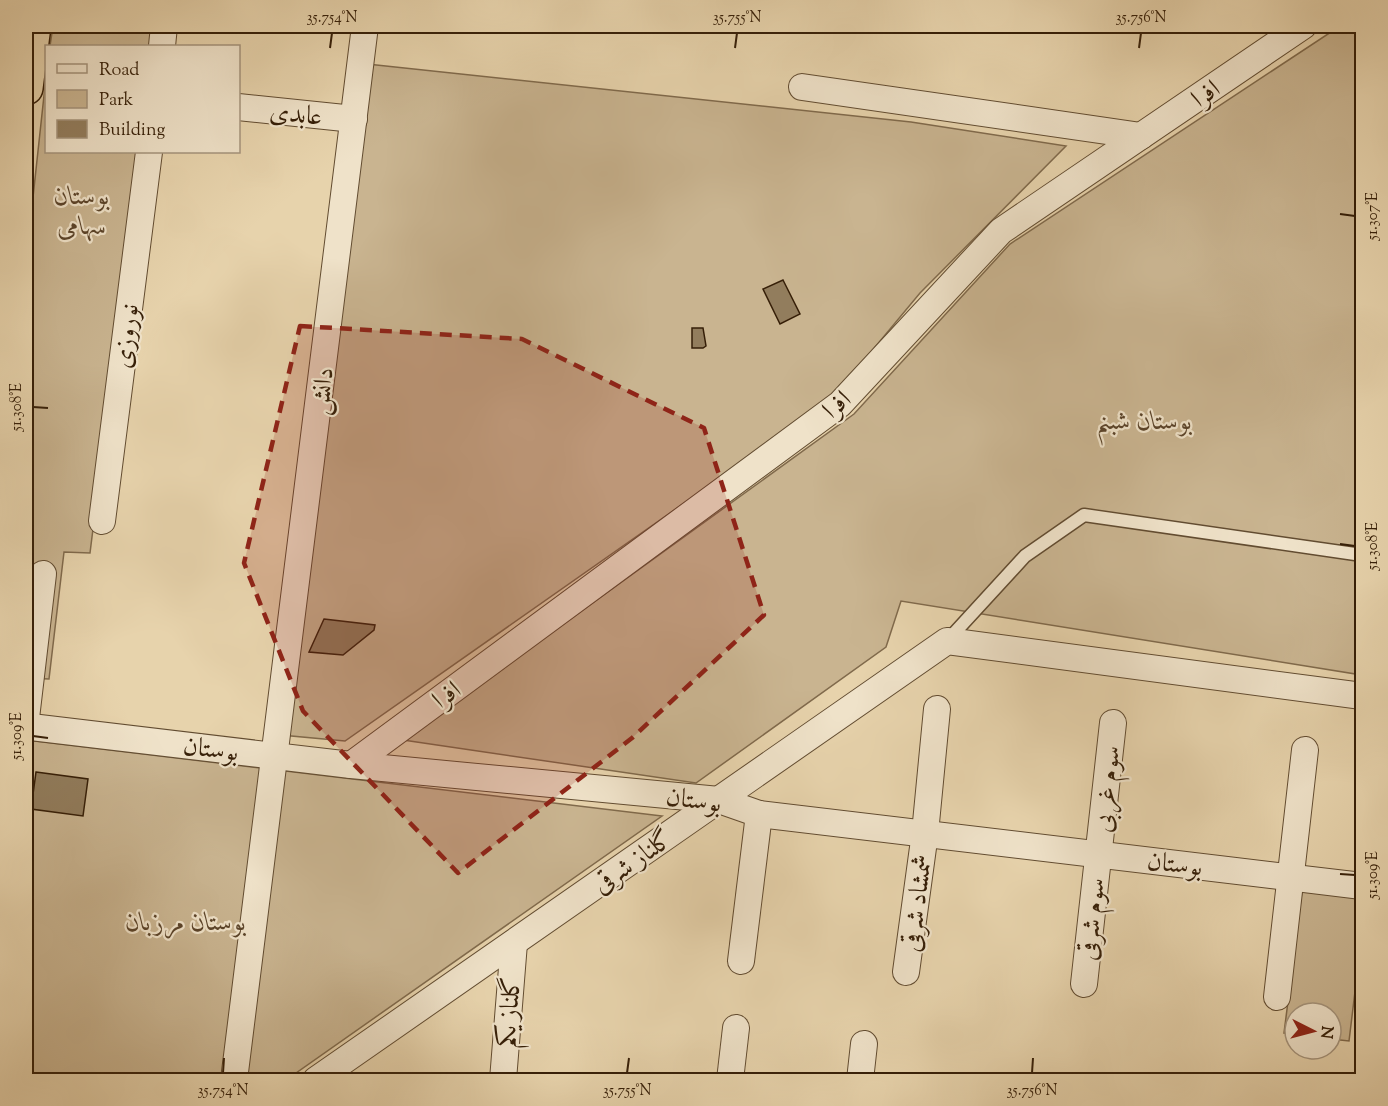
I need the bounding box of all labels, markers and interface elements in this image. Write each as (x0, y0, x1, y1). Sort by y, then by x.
text: 35.754°N (307, 8, 357, 29)
text: 35.755°N (713, 8, 761, 29)
text: 35.756°N (1116, 8, 1166, 29)
legend (45, 45, 240, 153)
text: Road (99, 58, 139, 84)
street label: افرا (1184, 72, 1228, 118)
text: Park (99, 88, 134, 114)
street label: عابدی (268, 94, 324, 137)
text: Building (99, 118, 165, 144)
park label: بوستان سهامی (54, 179, 110, 246)
text: 51.307°E (1363, 192, 1384, 241)
street label: نوروزی (105, 302, 150, 371)
street label: دانش (302, 365, 345, 417)
text: 51.308°E (7, 383, 28, 432)
street label: افرا (815, 383, 860, 429)
park label: بوستان شبنم (1095, 404, 1193, 446)
text: 51.308°E (1363, 522, 1384, 571)
street label: افرا (425, 673, 470, 719)
text: 51.309°E (7, 712, 28, 761)
street label: بوستان (181, 729, 241, 772)
street label: سوم غربی (1086, 744, 1133, 835)
street label: بوستان (663, 779, 724, 824)
street label: گلناز شرقی (586, 822, 681, 904)
street label: بوستان (1145, 844, 1205, 887)
text: 51.309°E (1363, 851, 1384, 900)
street label: شمشاد شرقی (894, 852, 943, 954)
street label: سوم شرقی (1071, 876, 1118, 963)
park label: بوستان مرزبان (126, 905, 247, 942)
street label: گلناز یکم (489, 975, 536, 1050)
north arrow (1283, 1001, 1343, 1061)
text: N (1313, 1025, 1338, 1040)
text: 35.754°N (198, 1081, 248, 1102)
text: 35.755°N (603, 1081, 651, 1102)
text: 35.756°N (1007, 1081, 1057, 1102)

